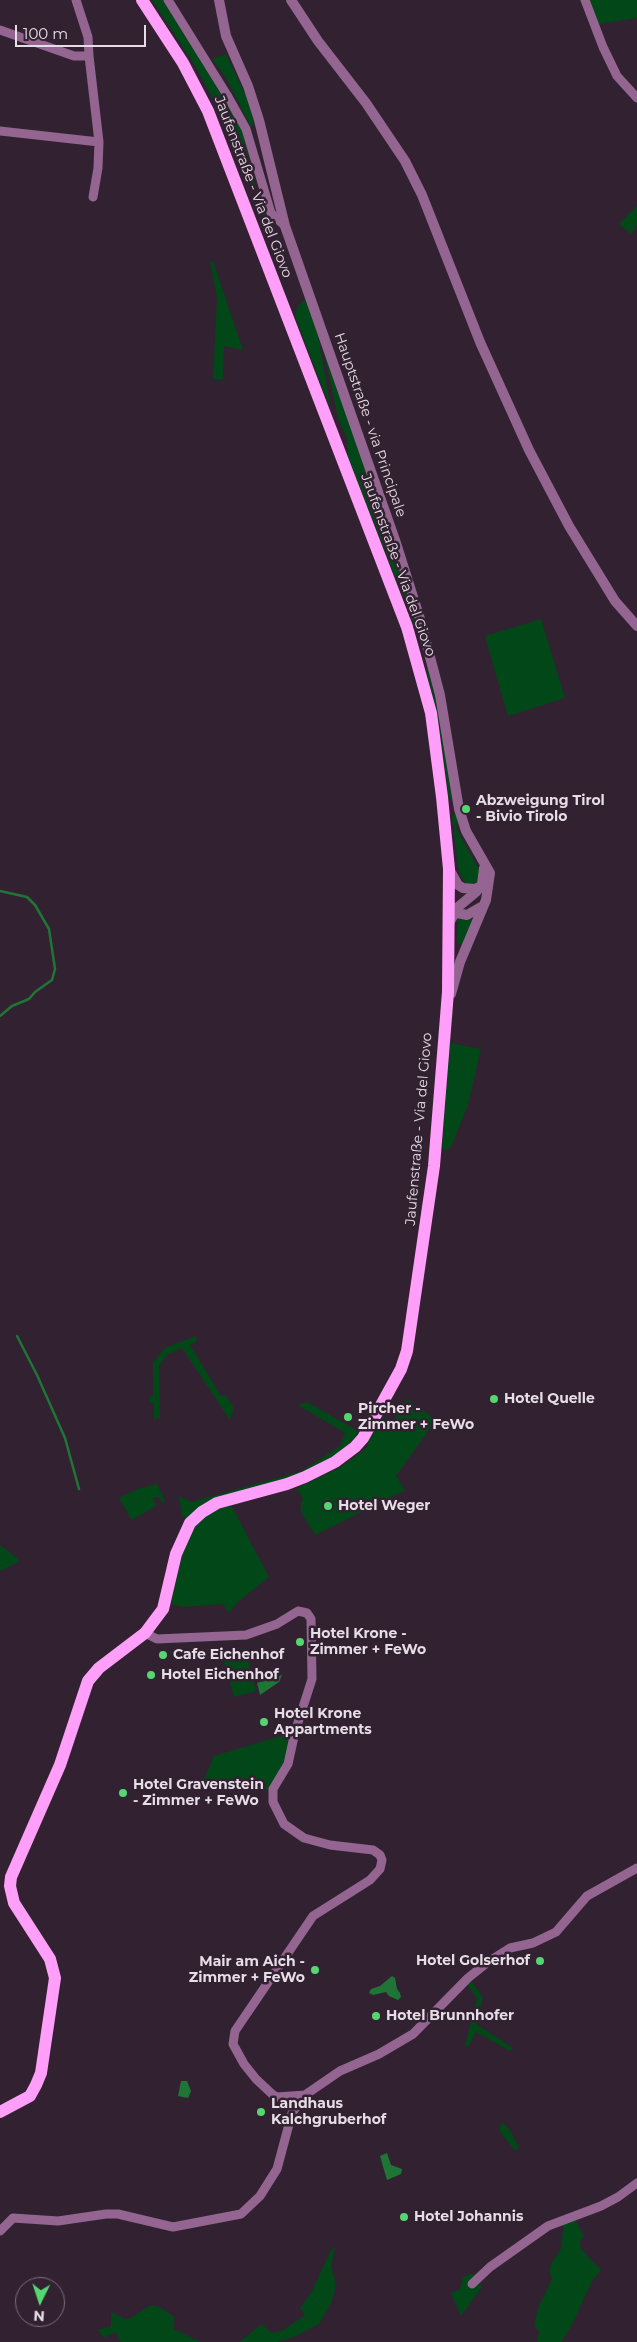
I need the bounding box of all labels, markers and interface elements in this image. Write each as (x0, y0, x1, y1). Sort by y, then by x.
scale bar (18, 15, 149, 47)
text: 100 m (23, 24, 68, 43)
street label: Jaufenstraße - Via del Giovo (210, 94, 296, 280)
street label: Hauptstraße - via Principale (331, 331, 409, 519)
street label: Jaufenstraße - Via del Giovo (357, 471, 439, 659)
place label: Abzweigung Tirol - Bivio Tirolo (476, 793, 605, 826)
marker: Abzweigung Tirol - Bivio Tirolo (460, 803, 472, 815)
street label: Jaufenstraße - Via del Giovo (402, 1032, 436, 1226)
place label: Hotel Quelle (504, 1391, 595, 1407)
marker: Hotel Quelle (488, 1393, 500, 1405)
place label: Pircher - Zimmer + FeWo (358, 1401, 474, 1434)
marker: Pircher - Zimmer + FeWo (342, 1411, 354, 1423)
place label: Hotel Weger (338, 1498, 430, 1514)
marker: Hotel Weger (322, 1500, 334, 1512)
place label: Hotel Krone - Zimmer + FeWo (310, 1626, 426, 1658)
marker: Hotel Krone - Zimmer + FeWo (294, 1636, 306, 1648)
place label: Cafe Eichenhof (173, 1647, 284, 1663)
marker: Cafe Eichenhof (157, 1649, 169, 1661)
place label: Hotel Eichenhof (161, 1667, 279, 1683)
marker: Hotel Eichenhof (145, 1669, 157, 1681)
place label: Hotel Krone Appartments (274, 1706, 372, 1738)
marker: Hotel Krone Appartments (258, 1716, 270, 1728)
place label: Hotel Gravenstein - Zimmer + FeWo (133, 1777, 264, 1810)
marker: Hotel Gravenstein - Zimmer + FeWo (117, 1787, 129, 1799)
place label: Hotel Golserhof (416, 1953, 530, 1969)
place label: Mair am Aich - Zimmer + FeWo (189, 1954, 305, 1986)
marker: Hotel Golserhof (534, 1955, 546, 1967)
marker: Mair am Aich - Zimmer + FeWo (309, 1964, 321, 1976)
place label: Hotel Brunnhofer (386, 2008, 514, 2024)
marker: Hotel Brunnhofer (370, 2010, 382, 2022)
place label: Landhaus Kalchgruberhof (271, 2096, 386, 2128)
marker: Landhaus Kalchgruberhof (255, 2106, 267, 2118)
place label: Hotel Johannis (414, 2209, 523, 2225)
marker: Hotel Johannis (398, 2211, 410, 2223)
north arrow (15, 2277, 65, 2327)
text: N (33, 2307, 45, 2325)

